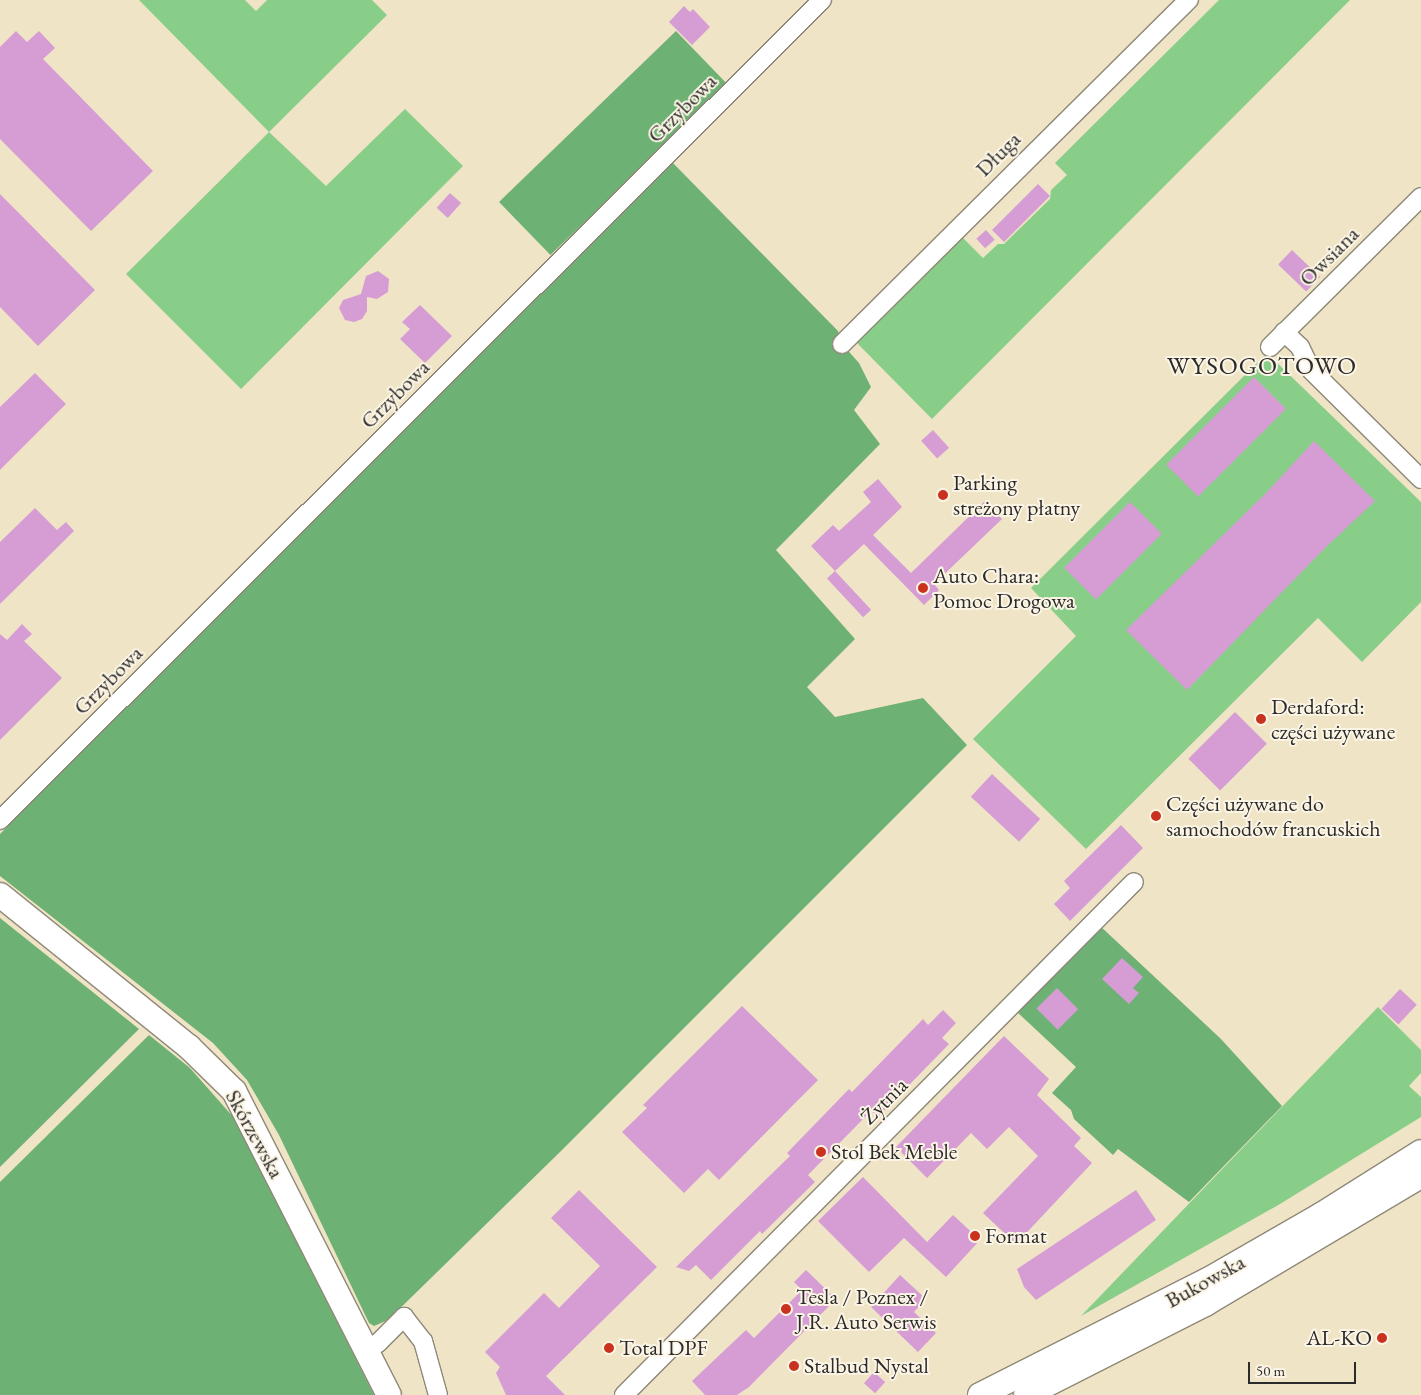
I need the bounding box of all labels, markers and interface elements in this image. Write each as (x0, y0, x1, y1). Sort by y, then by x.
street label: Grzybowa (642, 68, 722, 148)
street label: Długa (970, 126, 1026, 182)
street label: Owsiana (1294, 221, 1364, 291)
district label: WYSOGOTOWO (1166, 350, 1358, 380)
street label: Grzybowa (355, 354, 435, 434)
place label: Parking streżony płatny (953, 469, 1080, 520)
marker: Parking streżony płatny (937, 489, 949, 501)
place label: Auto Chara: Pomoc Drogowa (933, 562, 1075, 614)
marker: Auto Chara: Pomoc Drogowa (917, 582, 929, 594)
street label: Grzybowa (68, 640, 148, 720)
place label: Derdaford: części używane (1271, 693, 1395, 744)
marker: Derdaford: części używane (1255, 713, 1267, 725)
place label: Części używane do samochodów francuskich (1166, 790, 1381, 841)
marker: Części używane do samochodów francuskich (1150, 810, 1162, 822)
street label: Żytnia (855, 1072, 913, 1130)
street label: Skórzewska (220, 1085, 290, 1183)
place label: Stol Bek Meble (831, 1139, 957, 1165)
marker: Stol Bek Meble (815, 1146, 827, 1158)
place label: Format (985, 1223, 1047, 1249)
marker: Format (969, 1230, 981, 1242)
street label: Bukowska (1161, 1248, 1249, 1314)
place label: Tesla / Poznex / J.R. Auto Serwis (796, 1283, 936, 1334)
marker: Tesla / Poznex / J.R. Auto Serwis (780, 1303, 792, 1315)
place label: AL-KO (1306, 1325, 1372, 1351)
marker: AL-KO (1376, 1332, 1388, 1344)
place label: Total DPF (619, 1335, 708, 1361)
marker: Total DPF (603, 1342, 615, 1354)
scale bar (1251, 1352, 1358, 1384)
place label: Stalbud Nystal (804, 1353, 929, 1379)
marker: Stalbud Nystal (788, 1360, 800, 1372)
text: 50 m (1256, 1361, 1285, 1380)

